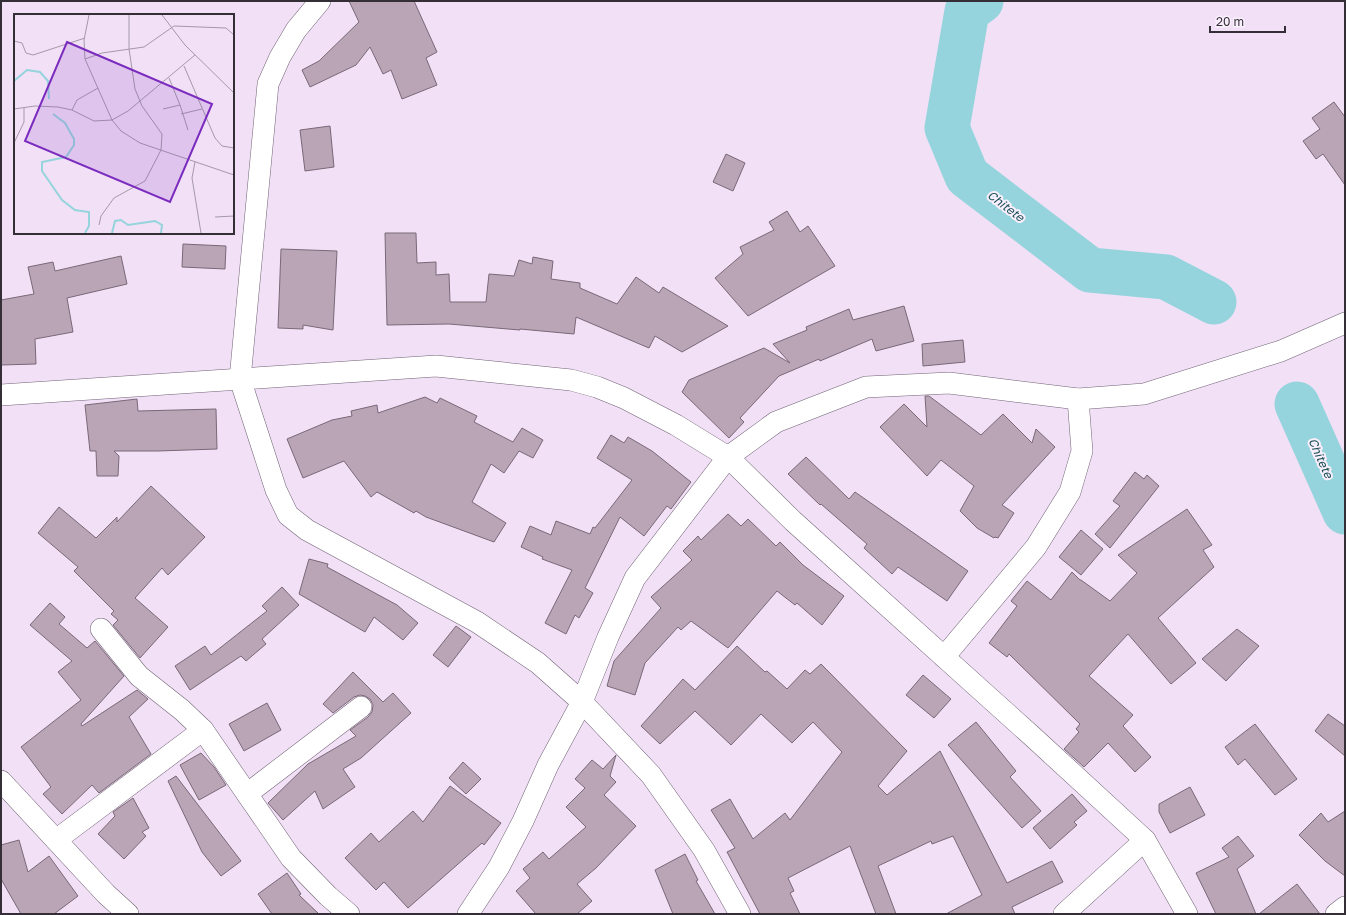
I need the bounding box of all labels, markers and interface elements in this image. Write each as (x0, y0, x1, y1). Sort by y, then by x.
scale bar (1210, 8, 1285, 34)
inset map (14, 14, 234, 234)
text: 20 m (1216, 14, 1244, 29)
water label: Chitete (985, 187, 1028, 225)
water label: Chitete (1306, 436, 1337, 481)

